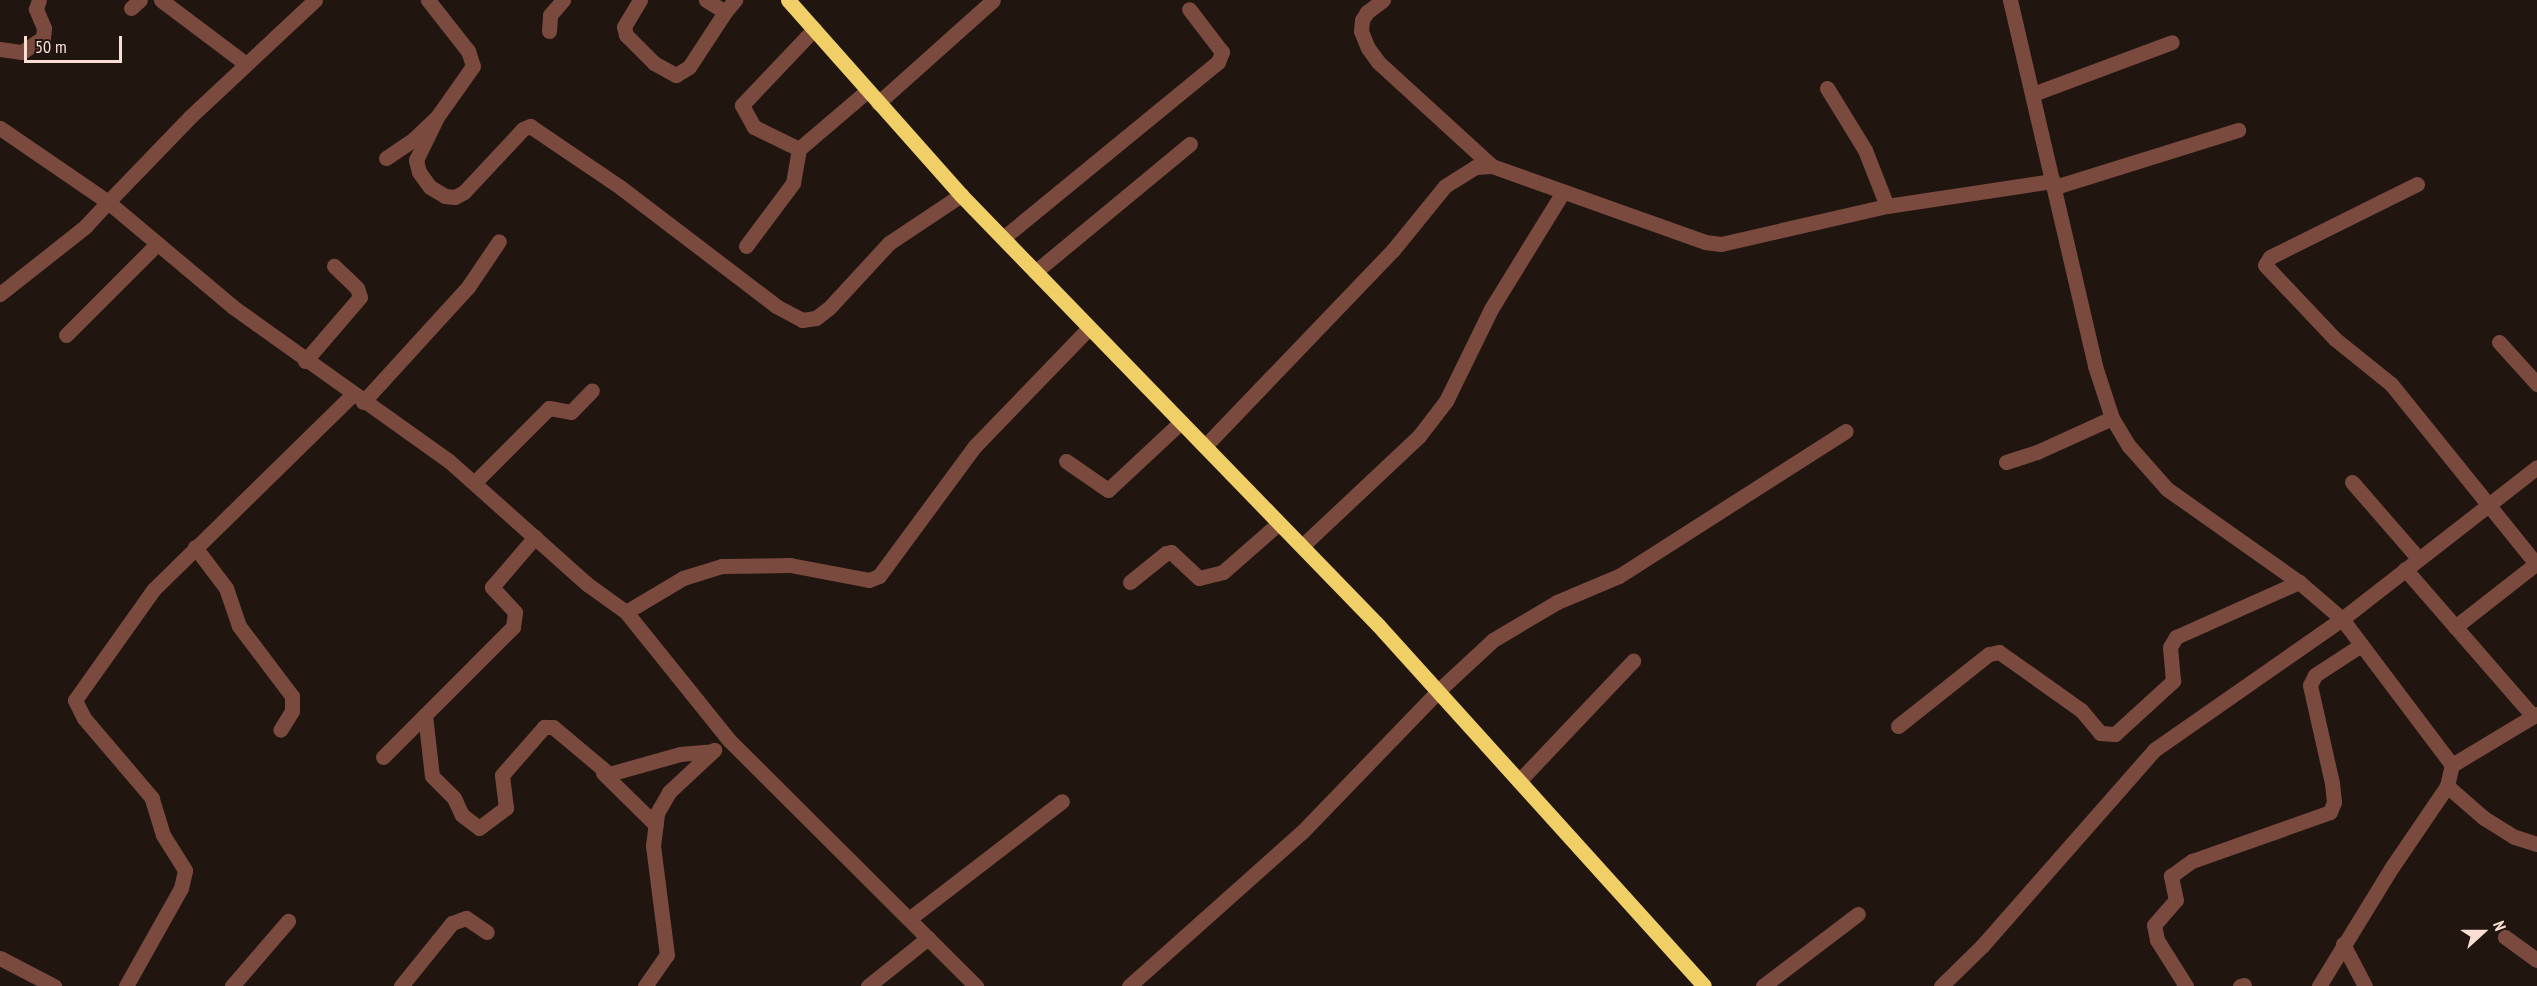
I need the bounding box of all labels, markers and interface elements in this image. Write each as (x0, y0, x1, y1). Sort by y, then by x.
scale bar (27, 24, 124, 62)
text: 50 m (35, 35, 67, 58)
north arrow (2453, 902, 2513, 962)
text: N (2489, 918, 2511, 933)

